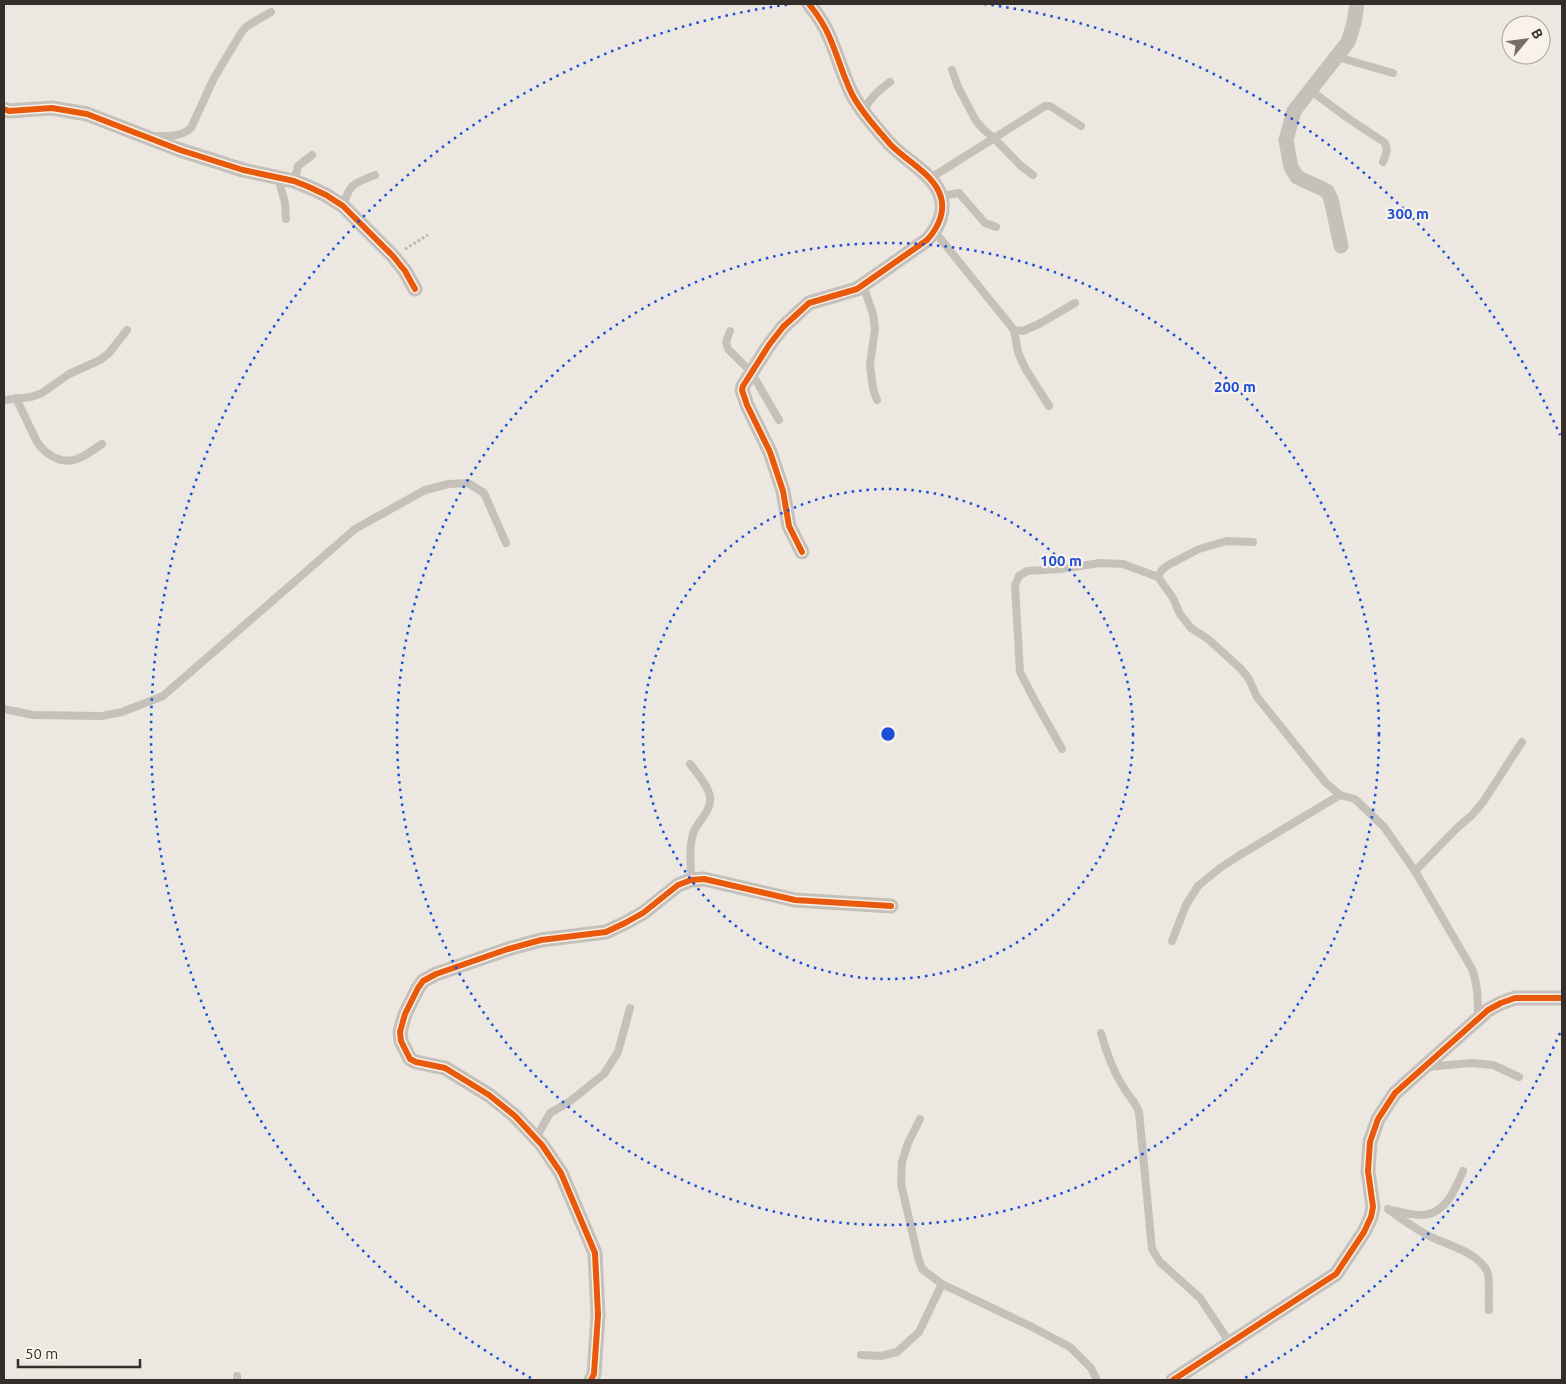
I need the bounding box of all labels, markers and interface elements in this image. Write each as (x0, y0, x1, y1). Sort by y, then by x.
north arrow (1501, 15, 1551, 65)
text: B (1528, 26, 1547, 42)
text: 300 m (1387, 205, 1429, 222)
text: 200 m (1214, 378, 1256, 395)
text: 100 m (1040, 552, 1082, 569)
centre of rings (879, 725, 897, 743)
scale bar (18, 1336, 140, 1368)
text: 50 m (25, 1345, 58, 1362)

